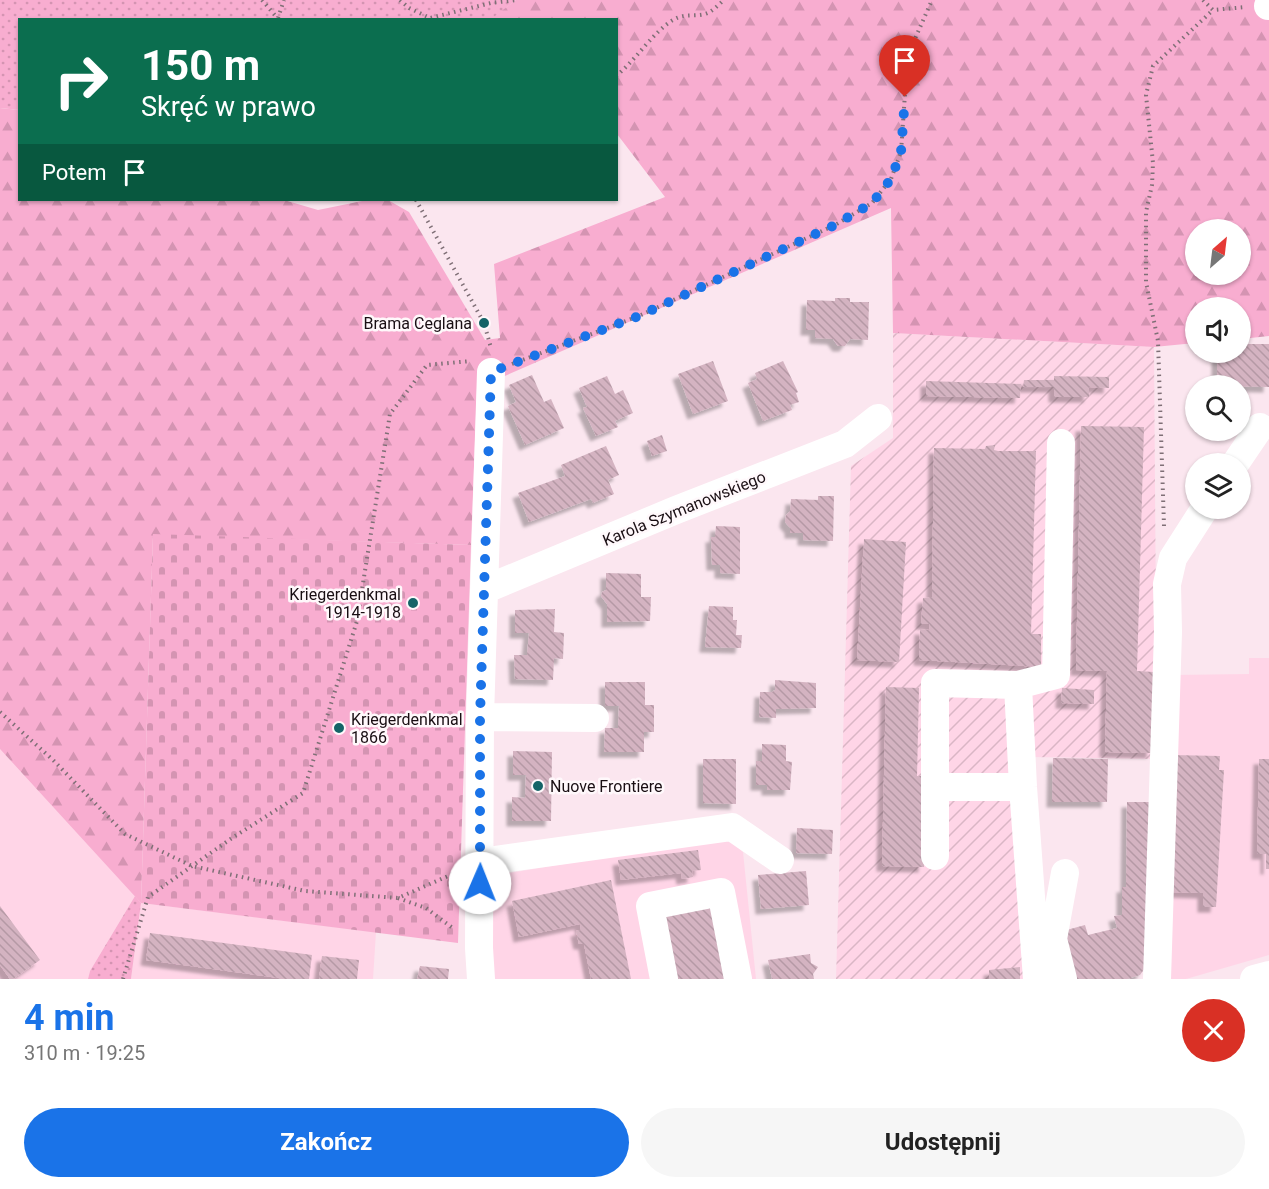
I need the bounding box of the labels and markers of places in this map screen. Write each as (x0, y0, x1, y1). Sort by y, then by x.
pin (879, 35, 930, 97)
place label: Brama Ceglana (364, 314, 472, 333)
marker: Brama Ceglana (477, 316, 491, 330)
place label: Kriegerdenkmal 1914-1918 (289, 585, 401, 622)
marker: Kriegerdenkmal 1914-1918 (406, 596, 420, 610)
place label: Kriegerdenkmal 1866 (351, 710, 463, 747)
marker: Kriegerdenkmal 1866 (332, 721, 346, 735)
place label: Nuove Frontiere (550, 777, 663, 796)
marker: Nuove Frontiere (531, 779, 545, 793)

